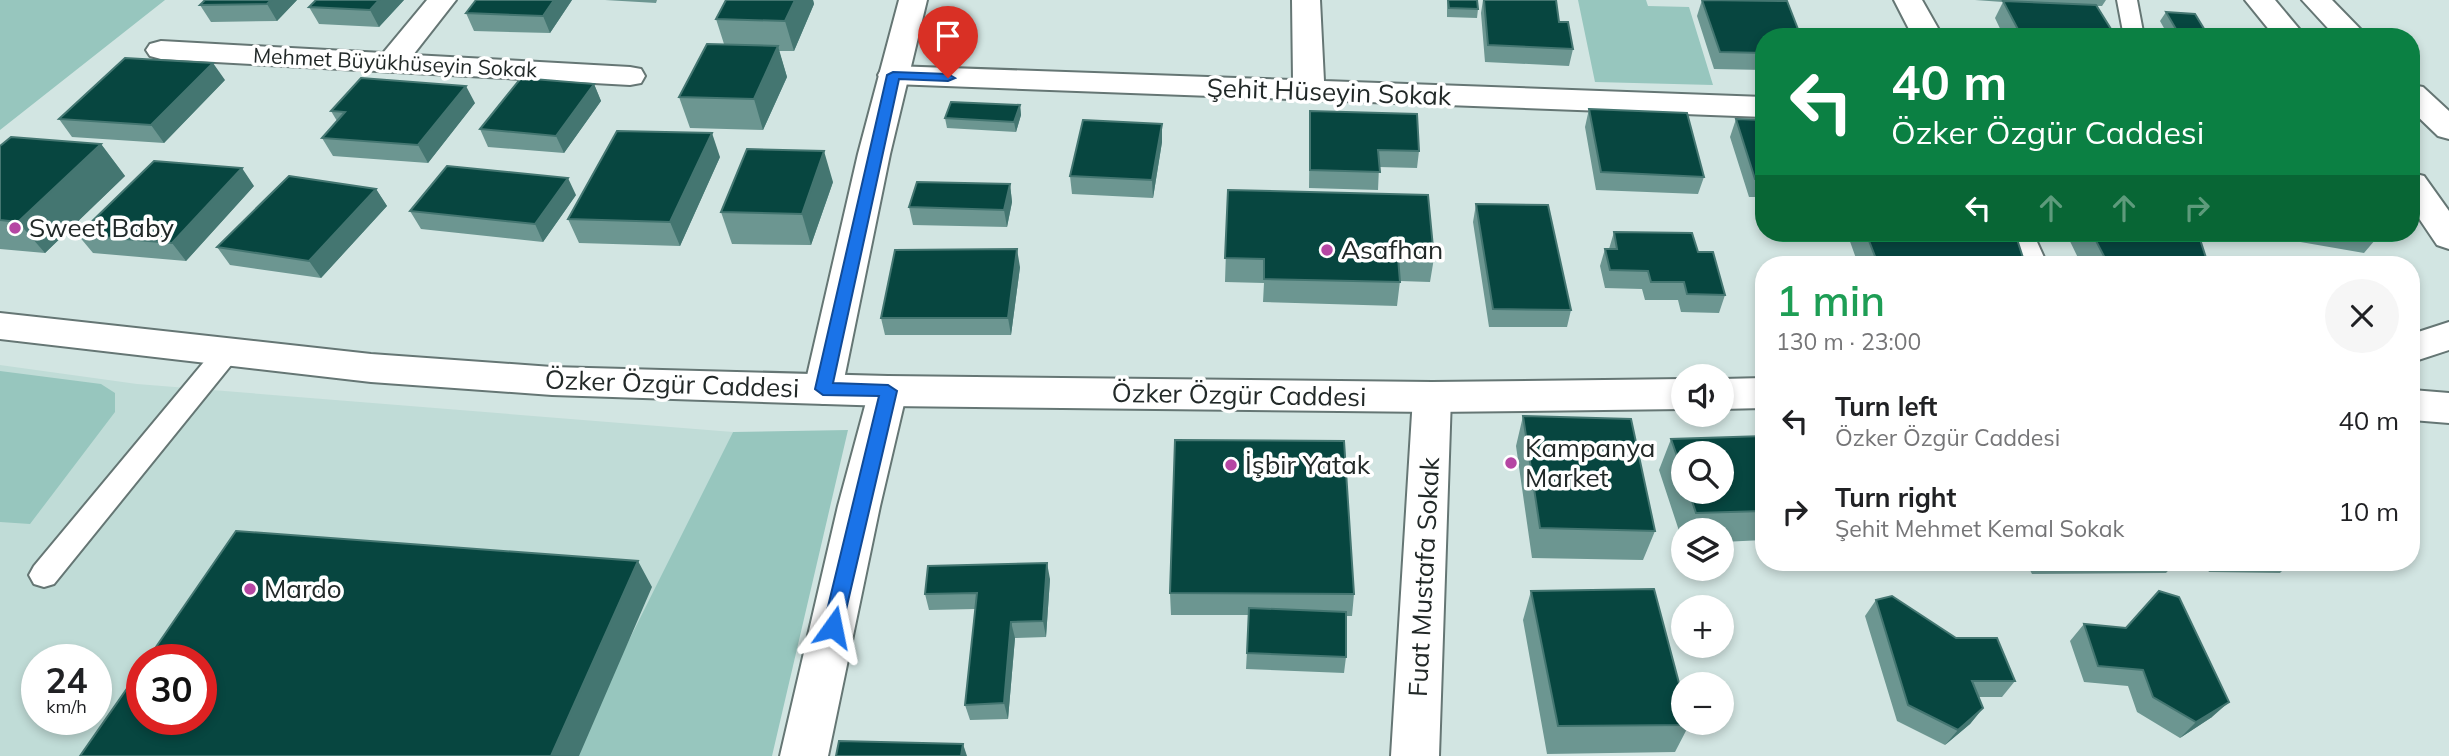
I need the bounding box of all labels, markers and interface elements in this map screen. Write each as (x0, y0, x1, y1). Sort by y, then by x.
pin (918, 6, 978, 78)
icon: arrive (929, 17, 967, 55)
street label: Mehmet Büyükhüseyin Sokak (252, 42, 538, 82)
text: 40 m (1891, 51, 2007, 112)
icon: left (1776, 56, 1867, 147)
street label: Şehit Hüseyin Sokak (1206, 71, 1452, 112)
text: Özker Özgür Caddesi (1891, 112, 2204, 152)
icon: left (1959, 189, 1997, 227)
icon: ahead (2032, 189, 2070, 227)
icon: ahead (2105, 189, 2143, 227)
icon: right (2178, 189, 2216, 227)
place label: Sweet Baby (29, 211, 174, 244)
marker: Sweet Baby (7, 220, 23, 236)
place label: Asafhan (1341, 233, 1443, 266)
marker: Asafhan (1319, 242, 1335, 258)
text: 1 min (1776, 274, 1885, 327)
button: close (2325, 279, 2399, 353)
text: 130 m · 23:00 (1776, 327, 1921, 356)
street label: Özker Özgür Caddesi (544, 363, 800, 404)
map controls (1671, 364, 1734, 735)
button: sound (1671, 364, 1734, 427)
street label: Özker Özgür Caddesi (1111, 376, 1367, 413)
text: Turn left (1835, 390, 1937, 423)
icon: left (1776, 402, 1814, 440)
text: 40 m (2338, 404, 2399, 437)
text: Özker Özgür Caddesi (1835, 423, 2060, 452)
place label: Kampanya Market (1525, 431, 1655, 494)
button: search (1671, 441, 1734, 504)
place label: İşbir Yatak (1245, 448, 1371, 481)
marker: Kampanya Market (1503, 455, 1519, 471)
street label: Fuat Mustafa Sokak (1401, 456, 1446, 698)
marker: İşbir Yatak (1223, 457, 1239, 473)
text: Turn right (1835, 481, 1956, 514)
icon: right (1776, 493, 1814, 531)
text: 10 m (2338, 495, 2399, 528)
text: Şehit Mehmet Kemal Sokak (1835, 514, 2124, 543)
button: layers (1671, 518, 1734, 581)
place label: Mardo (264, 572, 342, 605)
marker: Mardo (242, 581, 258, 597)
position arrow (796, 590, 870, 664)
button: + (1671, 595, 1734, 658)
speed limit sign: 30 (126, 644, 217, 735)
text: 24 (45, 658, 88, 702)
button: − (1671, 672, 1734, 735)
text: km/h (46, 695, 87, 718)

